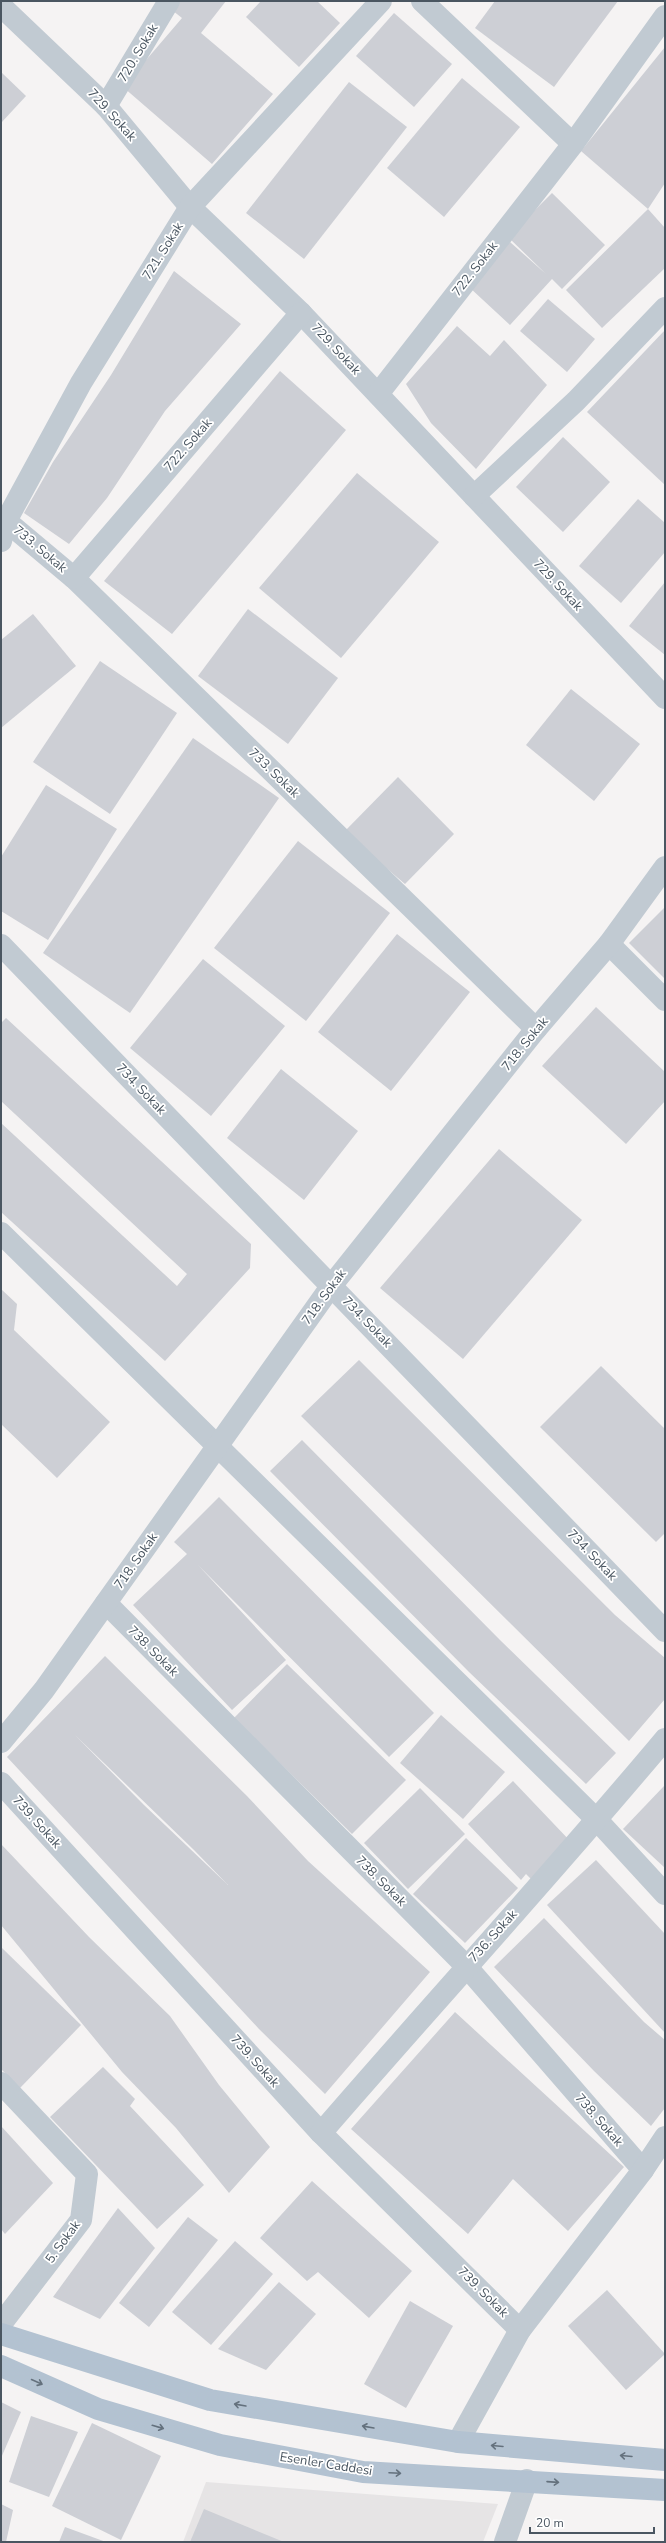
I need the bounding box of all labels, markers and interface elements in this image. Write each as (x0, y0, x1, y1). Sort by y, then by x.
street label: 720. Sokak (114, 20, 163, 85)
street label: 729. Sokak (84, 85, 141, 145)
street label: 721. Sokak (138, 218, 188, 283)
street label: 722. Sokak (448, 238, 502, 300)
street label: 729. Sokak (307, 319, 365, 379)
street label: 722. Sokak (160, 414, 216, 475)
street label: 733. Sokak (9, 521, 71, 577)
street label: 729. Sokak (529, 555, 587, 615)
street label: 733. Sokak (244, 744, 304, 802)
street label: 718. Sokak (498, 1013, 553, 1075)
street label: 734. Sokak (112, 1059, 170, 1119)
street label: 718. Sokak (298, 1265, 351, 1328)
street label: 734. Sokak (338, 1292, 396, 1352)
street label: 734. Sokak (563, 1525, 621, 1585)
street label: 718. Sokak (110, 1529, 162, 1593)
street label: 738. Sokak (124, 1622, 183, 1681)
street label: 739. Sokak (9, 1792, 66, 1852)
street label: 738. Sokak (352, 1852, 411, 1911)
street label: 736. Sokak (465, 1906, 522, 1966)
street label: 739. Sokak (227, 2031, 284, 2091)
street label: 738. Sokak (571, 2090, 627, 2151)
street label: 5. Sokak (41, 2216, 85, 2267)
street label: 739. Sokak (454, 2263, 513, 2322)
one-way arrow (30, 2378, 42, 2386)
one-way arrow (234, 2401, 247, 2409)
one-way arrow (362, 2423, 375, 2431)
one-way arrow (151, 2424, 164, 2431)
one-way arrow (491, 2442, 504, 2449)
street label: Esenler Caddesi (278, 2448, 374, 2480)
one-way arrow (620, 2453, 633, 2460)
one-way arrow (388, 2470, 401, 2477)
one-way arrow (546, 2478, 559, 2485)
scale bar (530, 2509, 654, 2535)
text: 20 m (536, 2515, 564, 2531)

